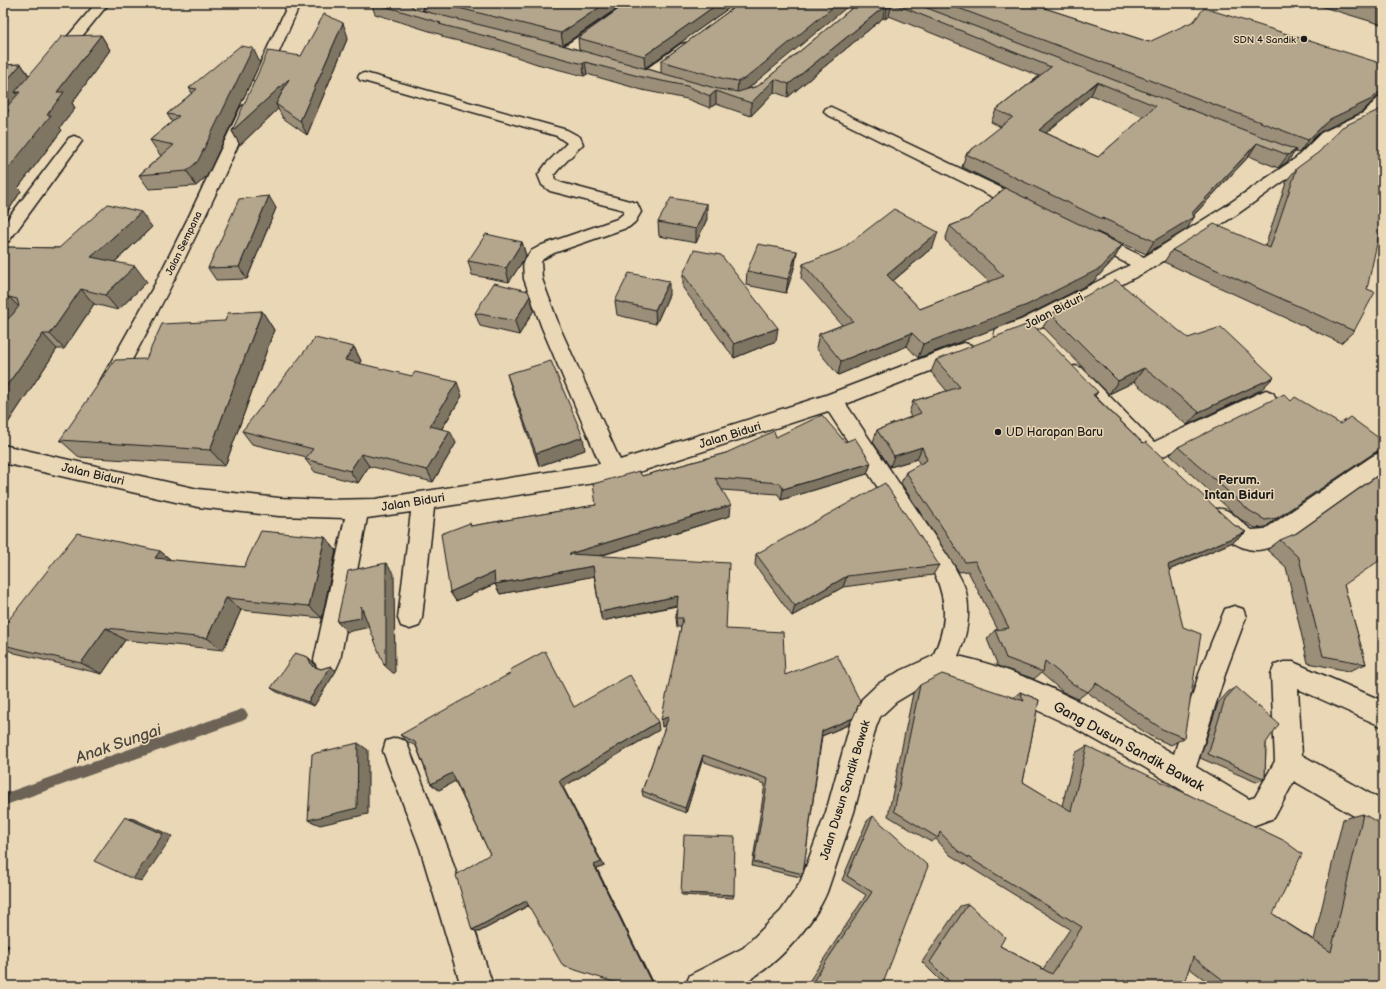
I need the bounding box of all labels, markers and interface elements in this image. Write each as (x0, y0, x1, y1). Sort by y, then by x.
place label: SDN 4 Sandik (1234, 34, 1296, 46)
marker: SDN 4 Sandik (1299, 34, 1309, 44)
street label: Jalan Sempana (163, 209, 205, 277)
street label: Jalan Biduri (1022, 290, 1086, 333)
street label: Jalan Biduri (697, 419, 763, 452)
place label: UD Harapan Baru (1006, 425, 1103, 440)
marker: UD Harapan Baru (993, 427, 1003, 437)
street label: Jalan Biduri (60, 460, 126, 489)
district label: Perum. Intan Biduri (1204, 472, 1274, 503)
street label: Jalan Biduri (380, 490, 446, 515)
street label: Gang Dusun Sandik Bawak (1050, 698, 1207, 795)
street label: Jalan Dusun Sandik Bawak (817, 718, 874, 862)
water label: Anak Sungai (72, 720, 165, 768)

